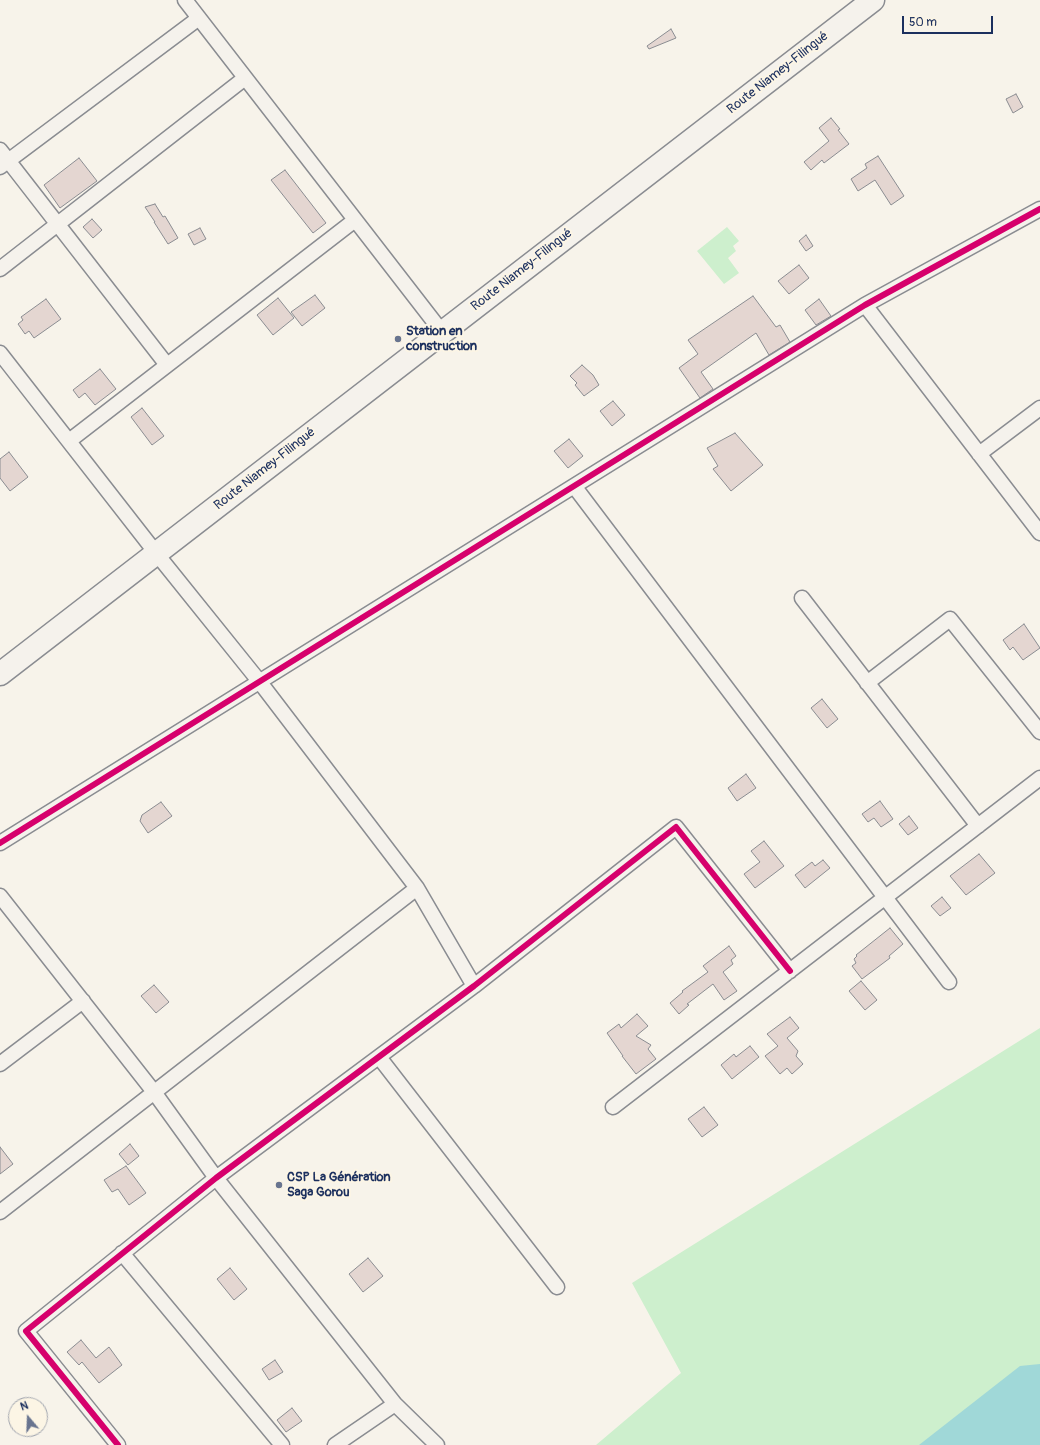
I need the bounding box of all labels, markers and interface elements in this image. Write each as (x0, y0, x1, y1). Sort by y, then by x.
scale bar (904, 8, 995, 34)
text: 50 m (909, 15, 937, 30)
street label: Route Niamey-Filingué (724, 29, 832, 117)
street label: Route Niamey-Filingué (468, 226, 576, 314)
place label: Station en construction (406, 324, 477, 355)
marker: Station en construction (393, 334, 403, 344)
street label: Route Niamey-Filingué (211, 425, 319, 513)
place label: CSP La Génération Saga Gorou (287, 1170, 391, 1201)
marker: CSP La Génération Saga Gorou (274, 1180, 284, 1190)
north arrow (8, 1397, 48, 1437)
text: N (19, 1399, 30, 1413)

